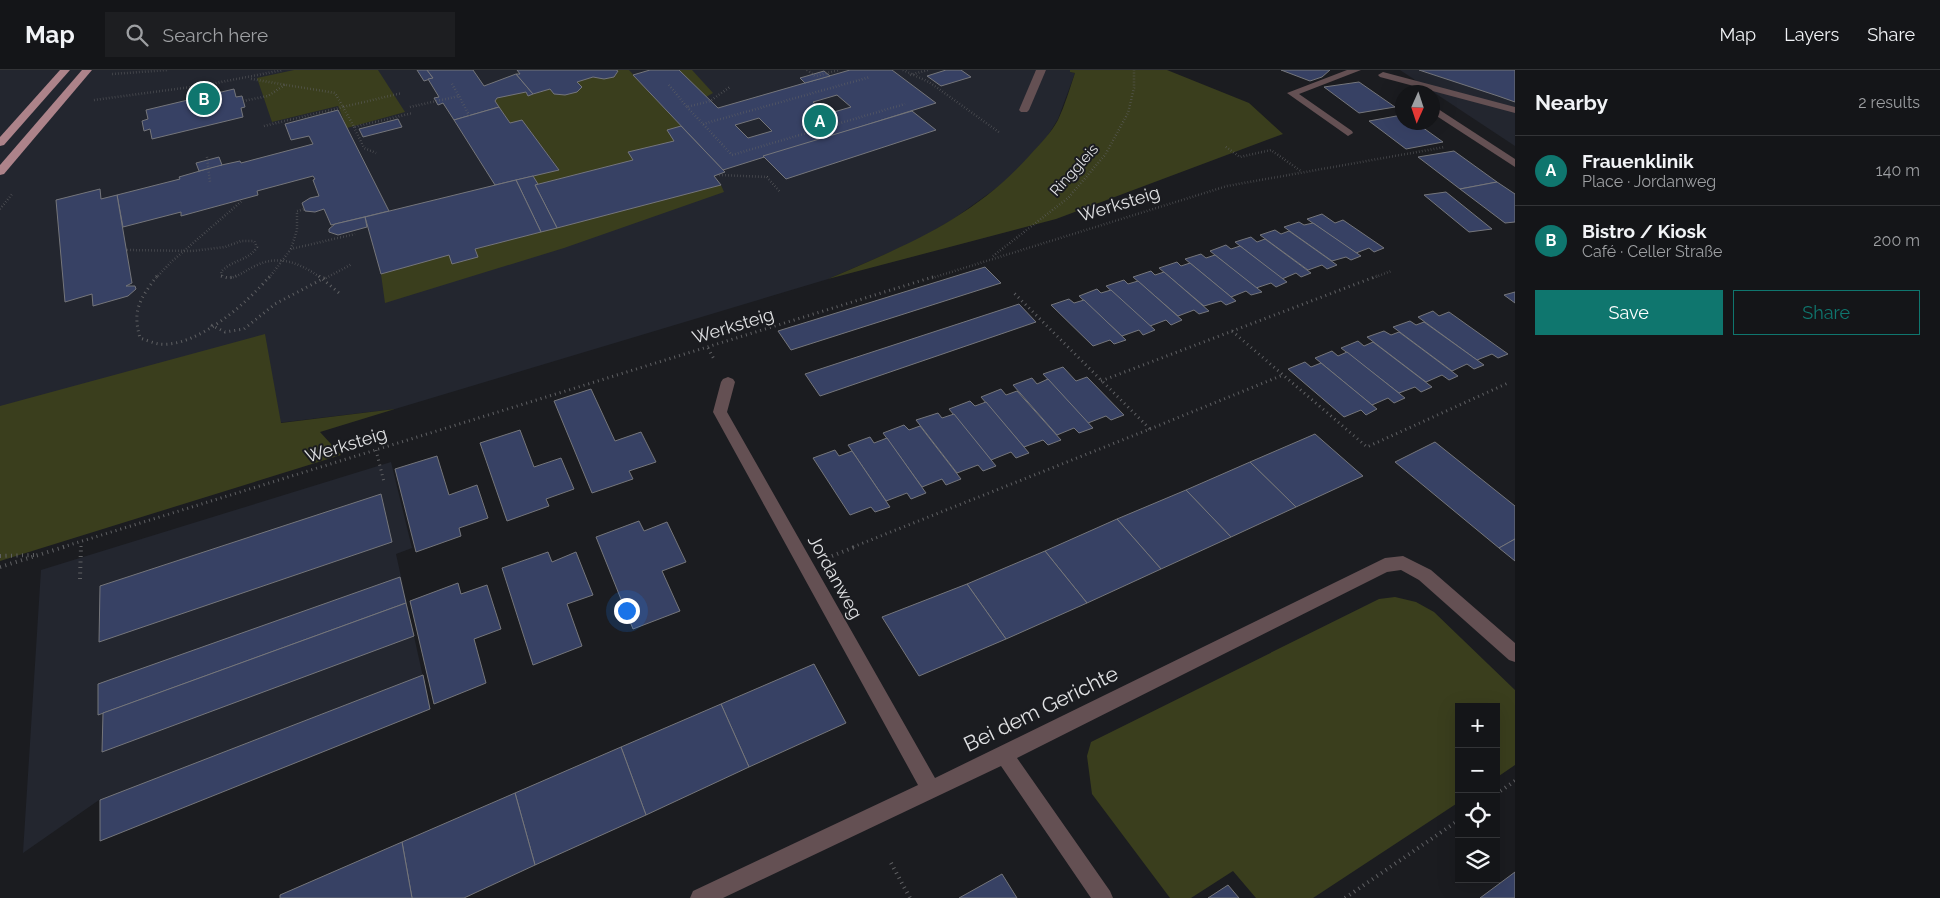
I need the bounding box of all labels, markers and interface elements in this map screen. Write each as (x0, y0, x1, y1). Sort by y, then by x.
search box (105, 12, 455, 57)
text: Map (25, 20, 75, 49)
icon: search (123, 21, 151, 49)
text: Search here (163, 24, 268, 46)
text: Map (1720, 24, 1756, 45)
text: Layers (1784, 24, 1839, 45)
text: Share (1867, 24, 1915, 45)
pin: B (188, 80, 220, 118)
north arrow (1395, 85, 1440, 130)
text: Nearby (1535, 90, 1608, 115)
text: 2 results (1858, 93, 1920, 112)
pin: A (804, 102, 836, 140)
street label: Ringgleis (1046, 140, 1102, 200)
text: Frauenklinik (1582, 150, 1694, 172)
text: A (1546, 161, 1556, 180)
text: 140 m (1876, 161, 1920, 180)
text: Place · Jordanweg (1582, 172, 1716, 191)
street label: Werksteig (1076, 181, 1162, 226)
text: Bistro / Kiosk (1582, 220, 1707, 242)
text: B (1546, 231, 1556, 250)
text: 200 m (1873, 231, 1920, 250)
text: Café · Celler Straße (1582, 242, 1722, 261)
button: Save (1535, 290, 1723, 335)
button: Share (1733, 290, 1920, 335)
street label: Werksteig (690, 303, 776, 348)
street label: Werksteig (303, 422, 389, 467)
street label: Jordanweg (804, 531, 867, 622)
your location (614, 598, 640, 624)
street label: Bei dem Gerichte (960, 660, 1122, 757)
map controls (1455, 703, 1500, 883)
button: + (1455, 703, 1500, 748)
button: − (1455, 748, 1500, 793)
button: locate (1455, 793, 1500, 838)
button: layers (1455, 838, 1500, 883)

